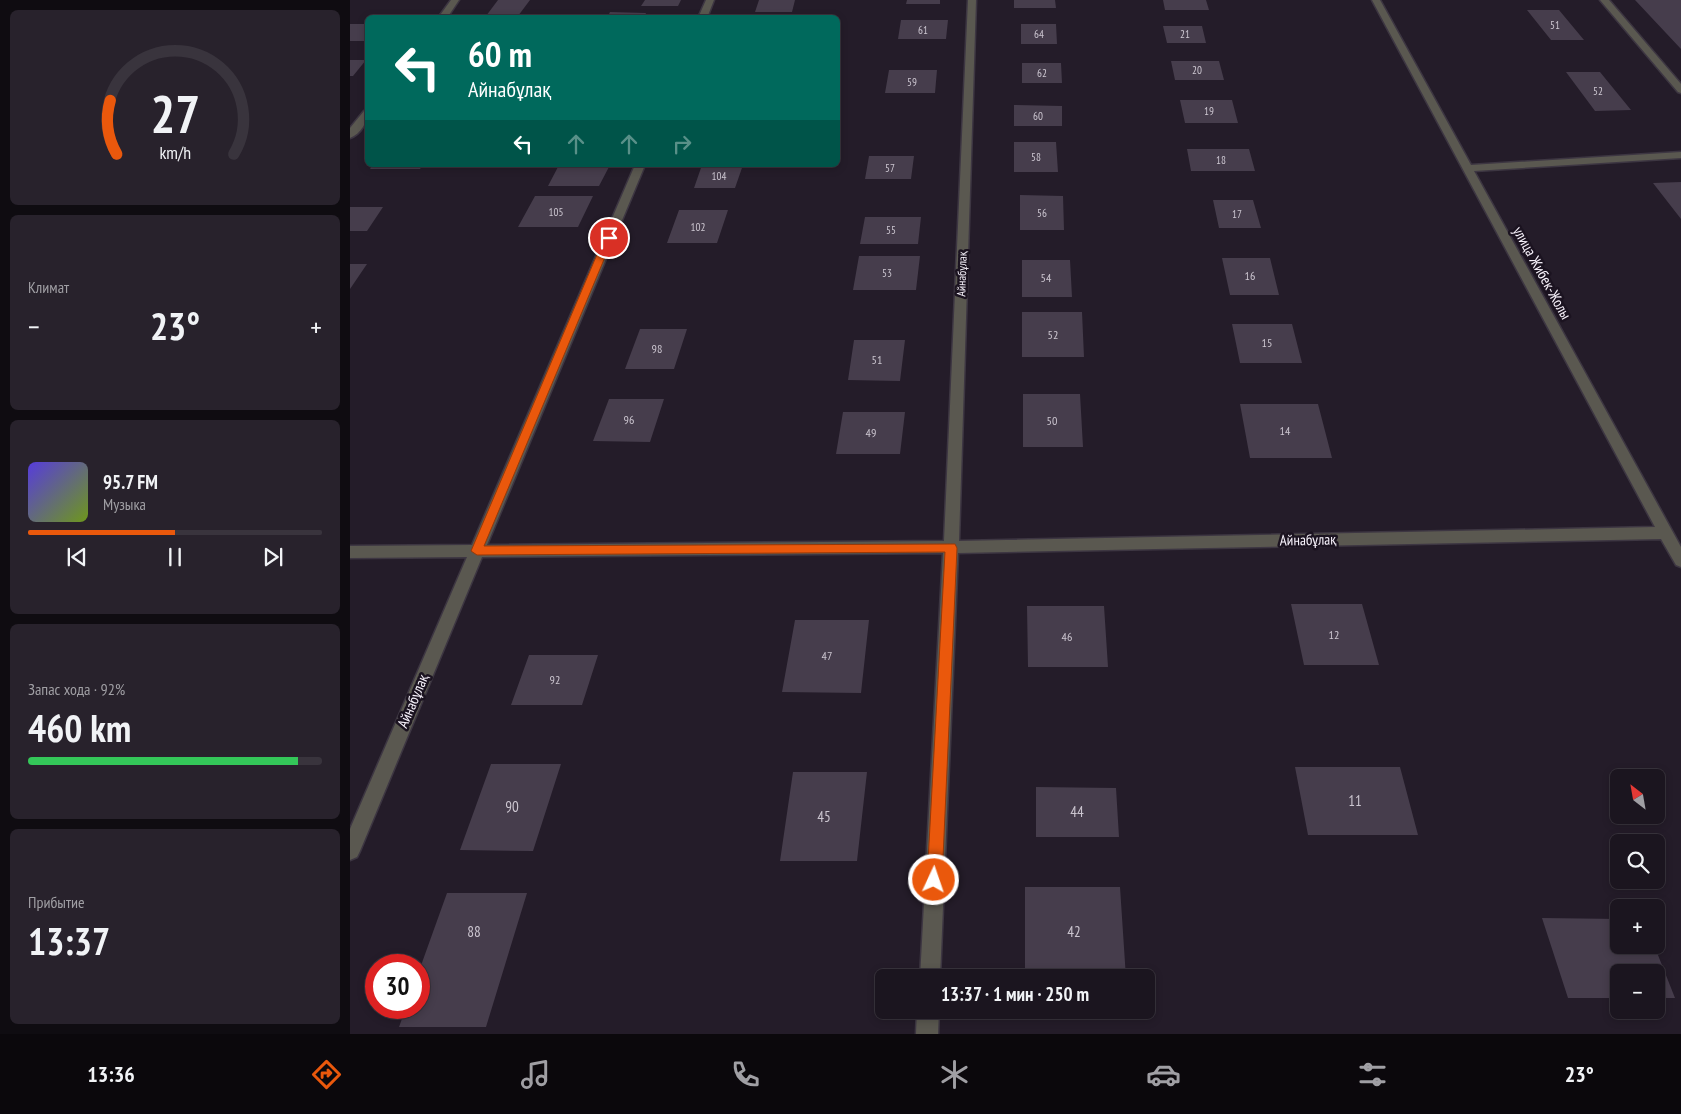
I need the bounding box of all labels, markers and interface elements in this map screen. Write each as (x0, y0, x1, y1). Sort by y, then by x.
house number: 51 (1550, 18, 1560, 32)
house number: 61 (918, 23, 928, 37)
house number: 64 (1034, 27, 1044, 41)
house number: 21 (1180, 27, 1190, 41)
text: 60 m (468, 31, 532, 77)
icon: left (385, 35, 450, 100)
house number: 20 (1192, 63, 1202, 77)
house number: 62 (1037, 66, 1047, 80)
text: Айнабұлақ (468, 75, 551, 103)
house number: 59 (907, 75, 917, 89)
text: 27 (150, 80, 200, 147)
house number: 52 (1593, 84, 1603, 98)
house number: 19 (1204, 104, 1214, 118)
house number: 60 (1033, 109, 1043, 123)
icon: left (509, 130, 537, 158)
icon: ahead (562, 130, 590, 158)
icon: ahead (615, 130, 643, 158)
icon: right (668, 130, 696, 158)
text: km/h (159, 141, 191, 164)
house number: 58 (1031, 150, 1041, 164)
house number: 18 (1216, 153, 1226, 167)
house number: 57 (885, 161, 895, 175)
house number: 104 (712, 169, 726, 183)
house number: 105 (549, 205, 563, 219)
house number: 56 (1037, 206, 1047, 220)
house number: 17 (1232, 207, 1242, 221)
pin (588, 217, 630, 259)
house number: 102 (691, 220, 705, 234)
house number: 55 (886, 223, 896, 237)
street label: улица Жибек-Жолы (1509, 223, 1576, 322)
icon: arrive (595, 224, 623, 252)
street label: Айнабұлақ (953, 251, 970, 297)
house number: 53 (882, 266, 892, 280)
house number: 16 (1245, 268, 1255, 283)
house number: 54 (1041, 270, 1052, 285)
text: Климат (28, 277, 69, 297)
text: 23° (150, 301, 200, 350)
text: − (28, 308, 40, 345)
text: + (310, 308, 322, 345)
house number: 52 (1048, 327, 1058, 342)
house number: 15 (1262, 335, 1272, 350)
house number: 98 (652, 341, 662, 356)
house number: 51 (872, 352, 882, 367)
house number: 96 (624, 412, 634, 427)
house number: 50 (1047, 413, 1057, 428)
house number: 14 (1280, 423, 1291, 438)
house number: 49 (866, 425, 876, 440)
text: 95.7 FM (103, 470, 158, 494)
text: Музыка (103, 494, 146, 514)
street label: Айнабұлақ (1279, 529, 1337, 549)
icon: previous (63, 543, 91, 571)
icon: pause (161, 543, 189, 571)
icon: next (259, 543, 287, 571)
house number: 12 (1329, 627, 1339, 642)
house number: 46 (1062, 629, 1072, 644)
house number: 47 (822, 648, 832, 663)
street label: Айнабұлақ (393, 670, 433, 731)
house number: 92 (550, 672, 560, 687)
text: Запас хода · 92% (28, 679, 125, 699)
text: 460 km (28, 703, 131, 752)
north arrow (1610, 769, 1665, 824)
map controls (1610, 769, 1665, 1019)
house number: 11 (1348, 791, 1362, 810)
house number: 90 (505, 797, 519, 816)
house number: 44 (1070, 802, 1084, 821)
house number: 45 (817, 807, 831, 826)
button: search (1610, 834, 1665, 889)
position arrow (907, 853, 959, 905)
text: Прибытие (28, 892, 85, 912)
button: + (1610, 899, 1665, 954)
text: 13:37 (28, 916, 110, 965)
house number: 88 (467, 922, 481, 941)
house number: 42 (1067, 922, 1081, 941)
speed limit sign: 30 (365, 954, 430, 1019)
button: − (1610, 964, 1665, 1019)
text: 13:37 · 1 мин · 250 m (941, 982, 1089, 1006)
icon: directions (309, 1057, 344, 1092)
icon: music (518, 1057, 553, 1092)
icon: phone (728, 1057, 763, 1092)
icon: climate (937, 1057, 972, 1092)
icon: car (1146, 1057, 1181, 1092)
icon: filters (1355, 1057, 1390, 1092)
text: 13:36 (87, 1060, 135, 1088)
text: 23° (1565, 1060, 1594, 1088)

